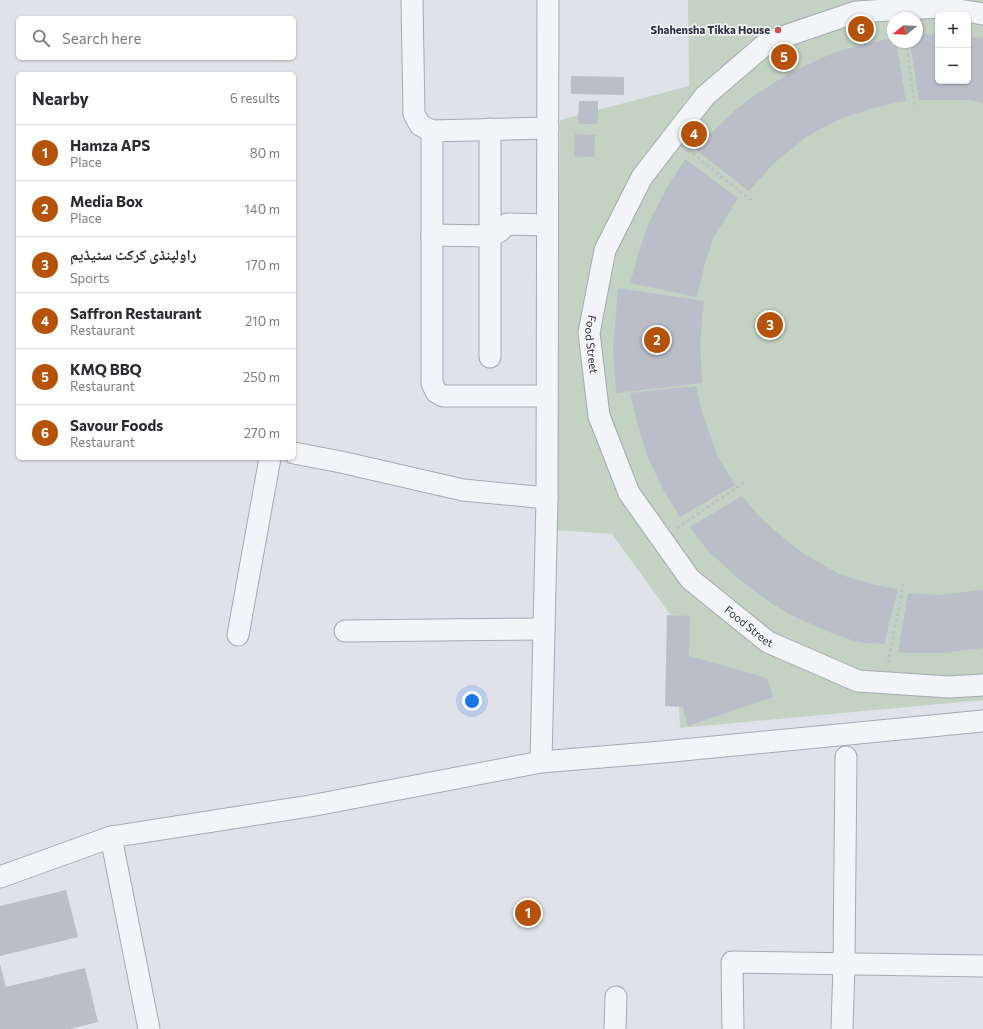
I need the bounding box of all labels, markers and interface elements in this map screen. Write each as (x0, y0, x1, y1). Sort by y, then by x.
north arrow (887, 12, 923, 48)
map controls (935, 12, 971, 84)
button: + (935, 12, 971, 48)
pin: 6 (848, 14, 874, 44)
search box (16, 16, 296, 60)
place label: Shahensha Tikka House (651, 23, 770, 36)
marker: Shahensha Tikka House (773, 25, 783, 35)
icon: search (30, 27, 52, 49)
text: Search here (62, 29, 141, 47)
pin: 5 (771, 42, 797, 72)
button: − (935, 48, 971, 84)
text: Nearby (32, 88, 89, 109)
text: 6 results (230, 90, 280, 106)
pin: 4 (681, 119, 707, 149)
text: Hamza APS (70, 136, 150, 154)
text: 1 (42, 145, 48, 161)
text: 80 m (250, 145, 280, 161)
text: Place (70, 154, 102, 170)
text: Media Box (70, 192, 143, 210)
text: 2 (41, 201, 49, 217)
text: 140 m (244, 201, 280, 217)
text: Place (70, 210, 102, 226)
text: راولپنڈی کرکٹ سٹیڈیم (70, 245, 196, 263)
text: 3 (41, 257, 49, 273)
text: 170 m (245, 257, 280, 273)
text: Sports (70, 270, 110, 286)
text: Saffron Restaurant (70, 304, 202, 322)
pin: 3 (757, 310, 783, 340)
text: 4 (41, 313, 49, 329)
text: 210 m (245, 313, 280, 329)
street label: Food Street (583, 314, 601, 375)
text: Restaurant (70, 322, 135, 338)
pin: 2 (644, 325, 670, 355)
text: KMQ BBQ (70, 360, 142, 378)
text: 5 (41, 369, 49, 385)
text: 250 m (243, 369, 280, 385)
text: Restaurant (70, 378, 135, 394)
text: Savour Foods (70, 416, 163, 434)
text: 6 (41, 425, 49, 441)
text: 270 m (244, 425, 280, 441)
text: Restaurant (70, 434, 135, 450)
street label: Food Street (722, 603, 776, 650)
your location (462, 691, 482, 711)
pin: 1 (515, 898, 541, 928)

